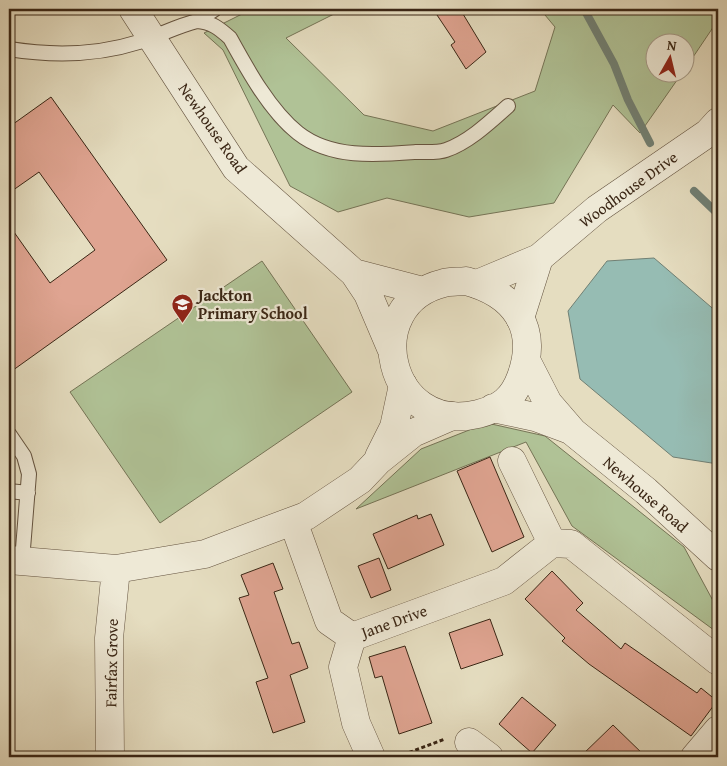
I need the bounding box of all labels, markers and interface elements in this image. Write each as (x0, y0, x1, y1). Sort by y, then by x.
north arrow (644, 32, 694, 82)
text: N (666, 35, 678, 56)
street label: Newhouse Road (173, 78, 253, 179)
street label: Woodhouse Drive (574, 145, 682, 233)
place label: Jackton Primary School (195, 283, 308, 325)
school or university icon: Jackton Primary School (170, 292, 194, 323)
street label: Newhouse Road (598, 450, 694, 538)
street label: Jane Drive (356, 598, 430, 645)
street label: Fairfax Grove (98, 618, 124, 708)

